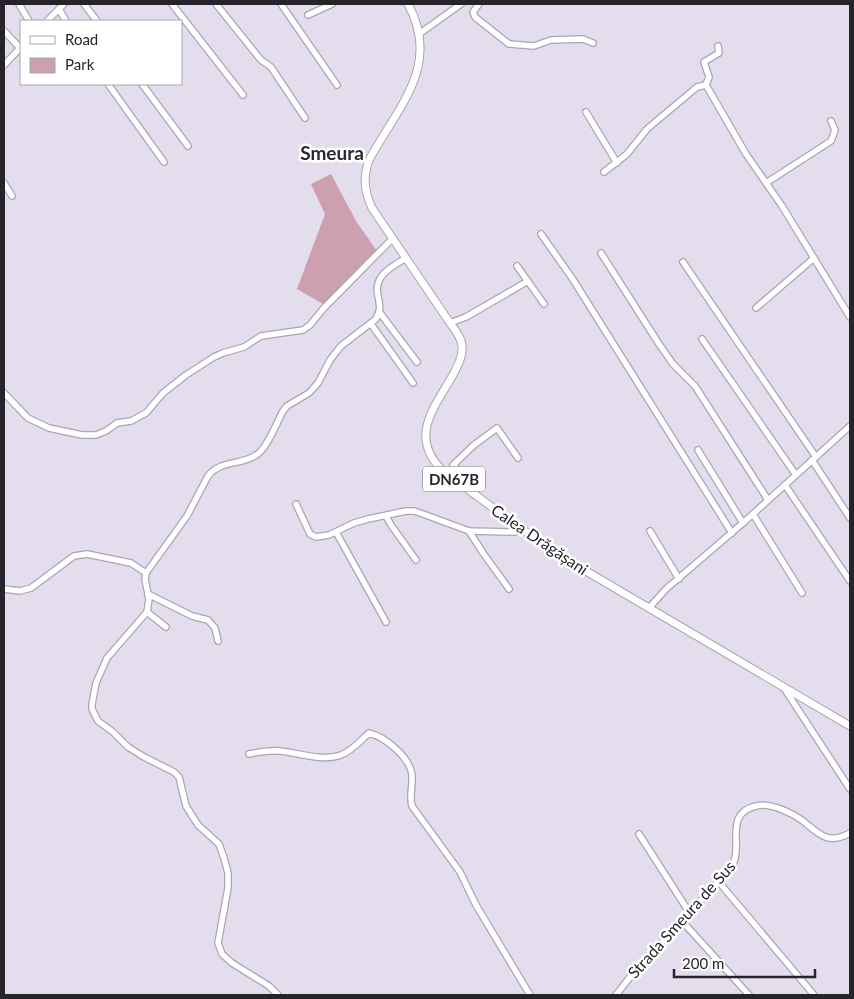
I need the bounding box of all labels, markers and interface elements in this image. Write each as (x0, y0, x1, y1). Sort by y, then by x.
legend (20, 20, 182, 85)
text: Road (65, 30, 98, 48)
text: Park (65, 55, 95, 73)
district label: Smeura (300, 141, 364, 164)
road number: DN67B (423, 466, 485, 492)
street label: Calea Drăgășani (488, 500, 592, 578)
street label: Strada Smeura de Sus (623, 856, 739, 982)
scale bar (674, 946, 815, 978)
text: 200 m (682, 954, 724, 972)

